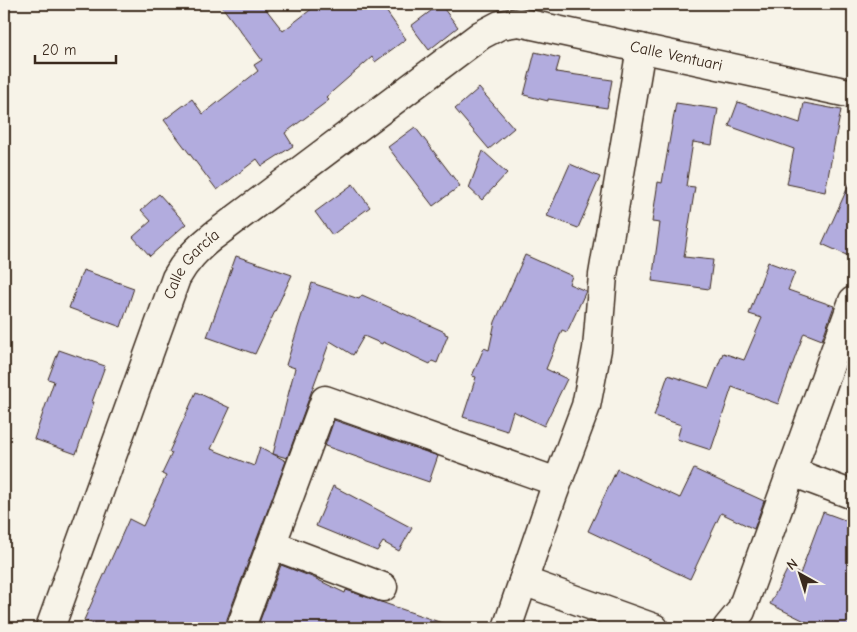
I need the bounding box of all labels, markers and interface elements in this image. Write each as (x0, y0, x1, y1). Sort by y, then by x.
scale bar (35, 32, 116, 64)
street label: Calle Ventuari (628, 37, 724, 75)
text: 20 m (42, 41, 76, 59)
street label: Calle García (160, 225, 223, 302)
north arrow (774, 550, 824, 600)
text: N (783, 555, 801, 574)

